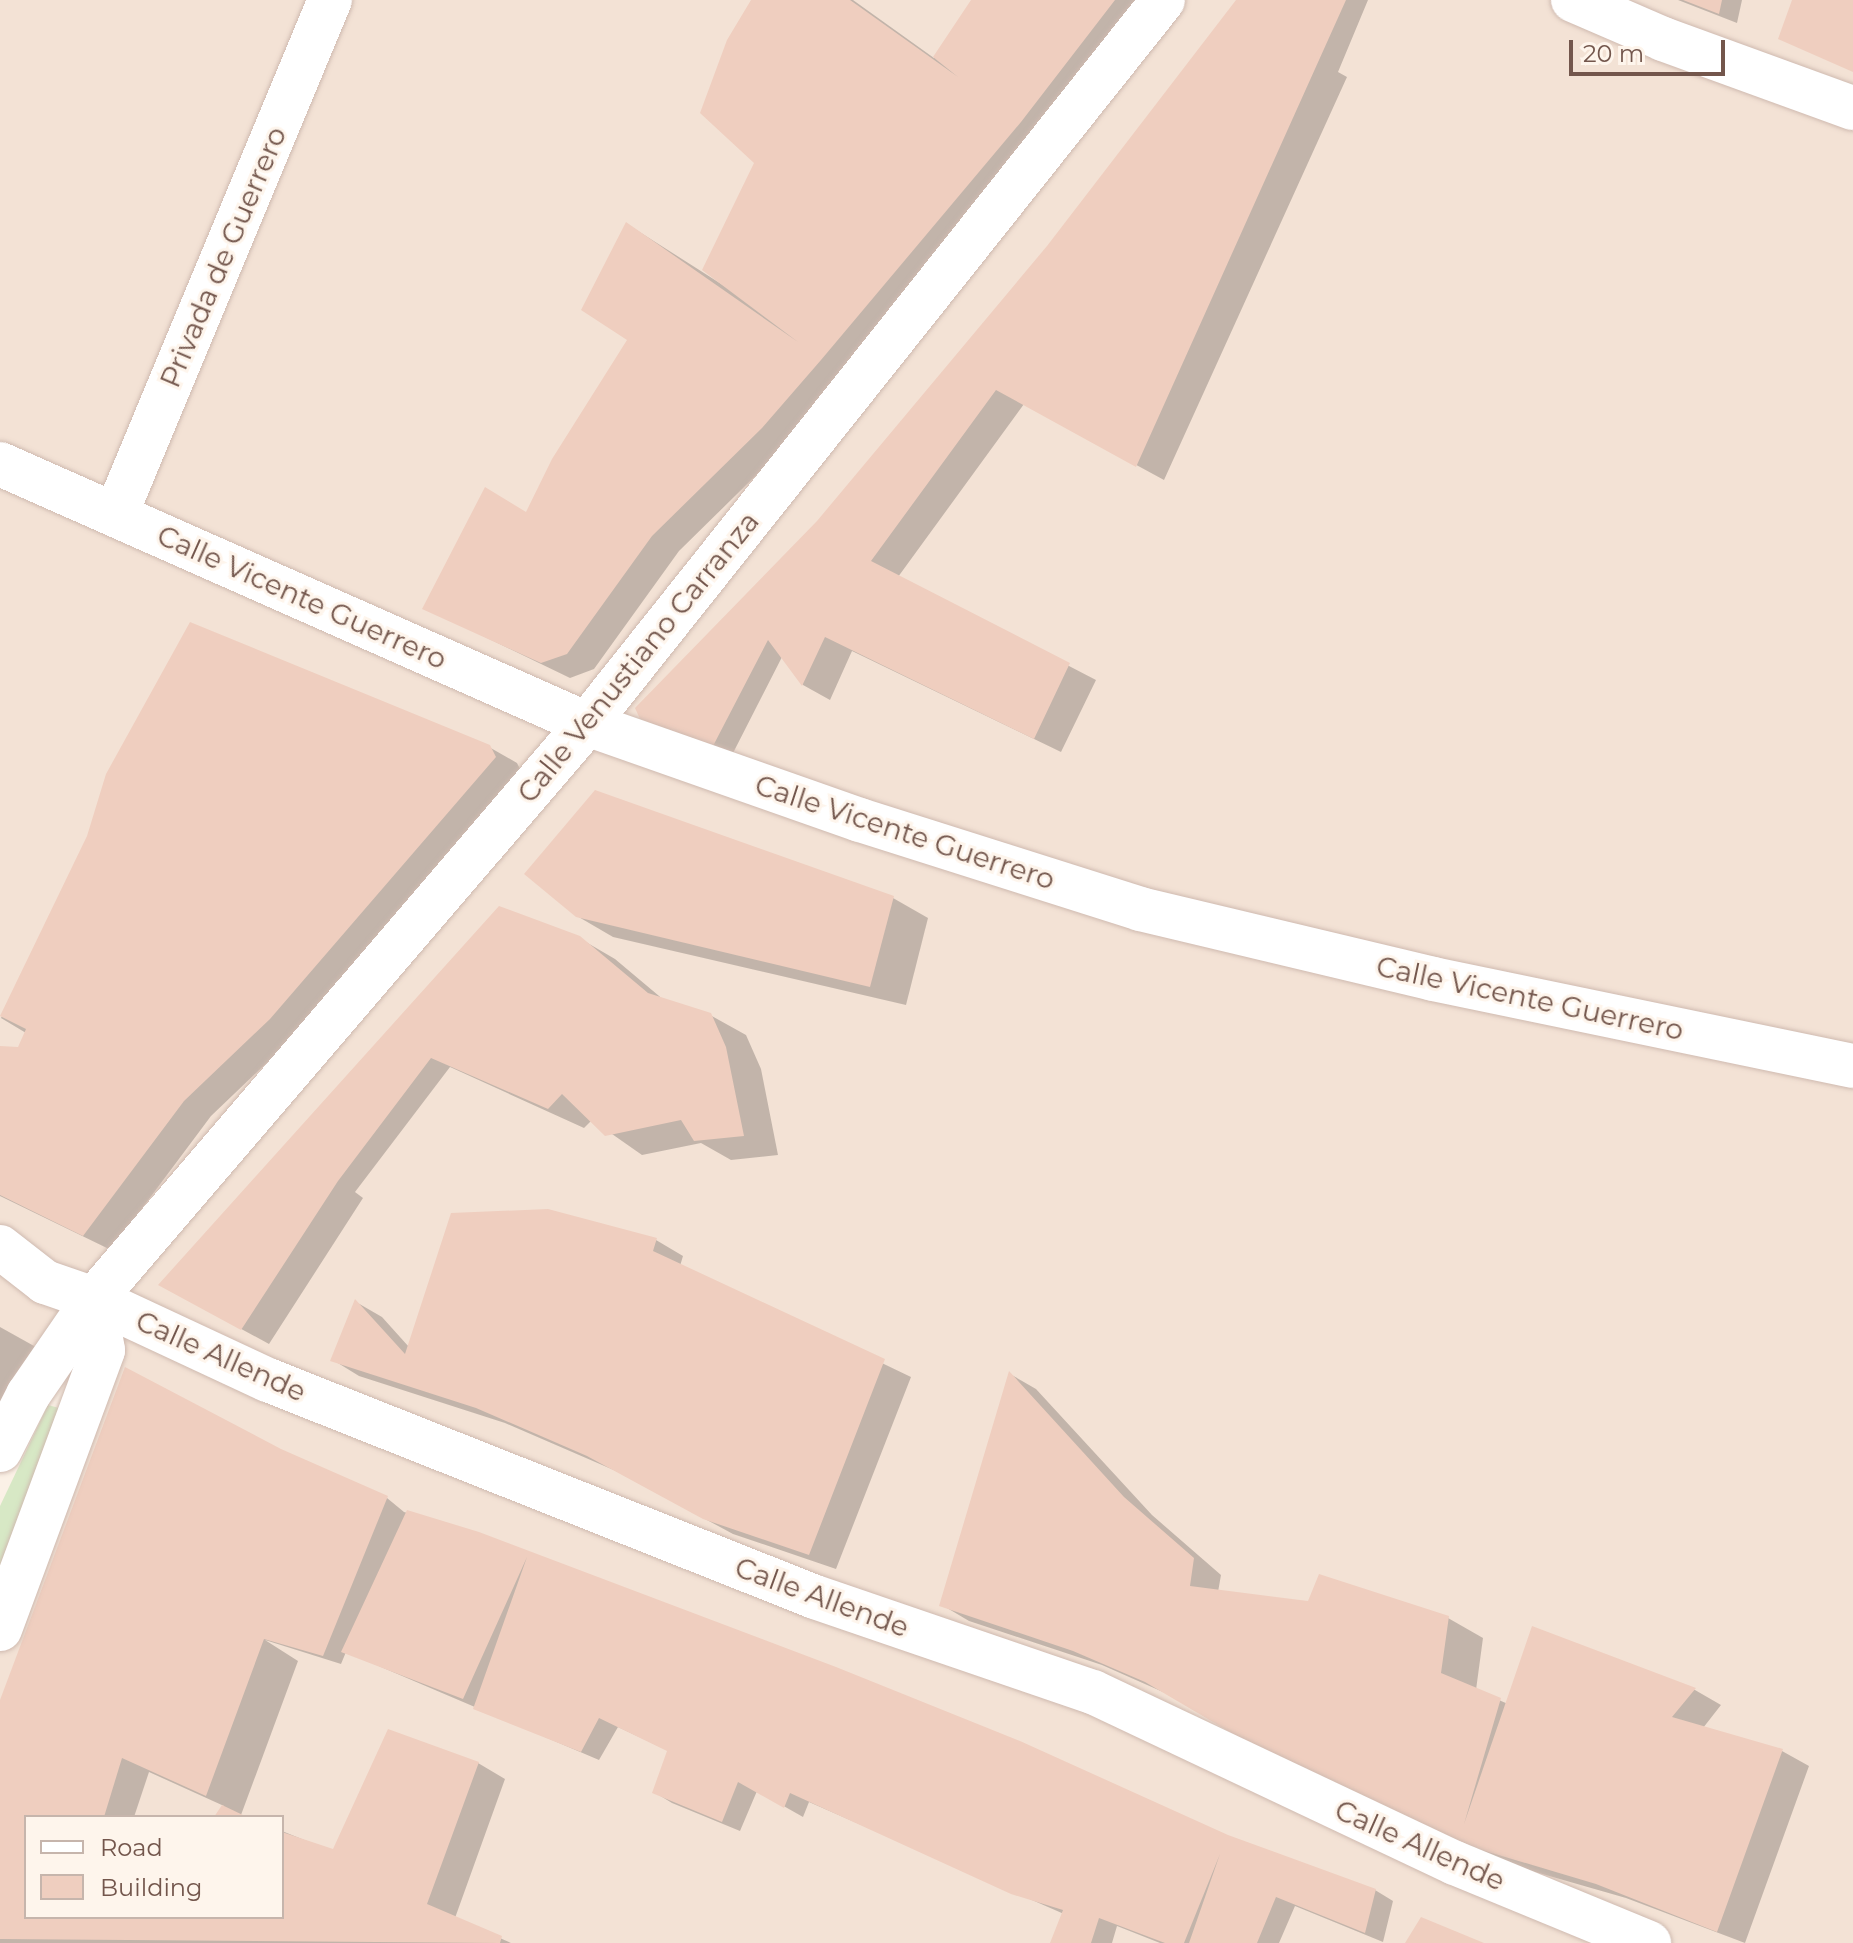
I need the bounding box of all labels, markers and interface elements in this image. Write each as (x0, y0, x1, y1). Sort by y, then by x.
scale bar (1573, 24, 1729, 74)
text: 20 m (1583, 39, 1644, 68)
street label: Privada de Guerrero (153, 122, 293, 392)
street label: Calle Venustiano Carranza (510, 505, 766, 809)
street label: Calle Vicente Guerrero (152, 518, 452, 676)
street label: Calle Vicente Guerrero (751, 768, 1059, 896)
street label: Calle Vicente Guerrero (1373, 949, 1687, 1047)
street label: Calle Allende (131, 1304, 311, 1408)
street label: Calle Allende (731, 1550, 913, 1644)
street label: Calle Allende (1330, 1793, 1510, 1897)
legend (24, 1815, 284, 1919)
text: Road (100, 1833, 163, 1862)
text: Building (100, 1873, 203, 1902)

